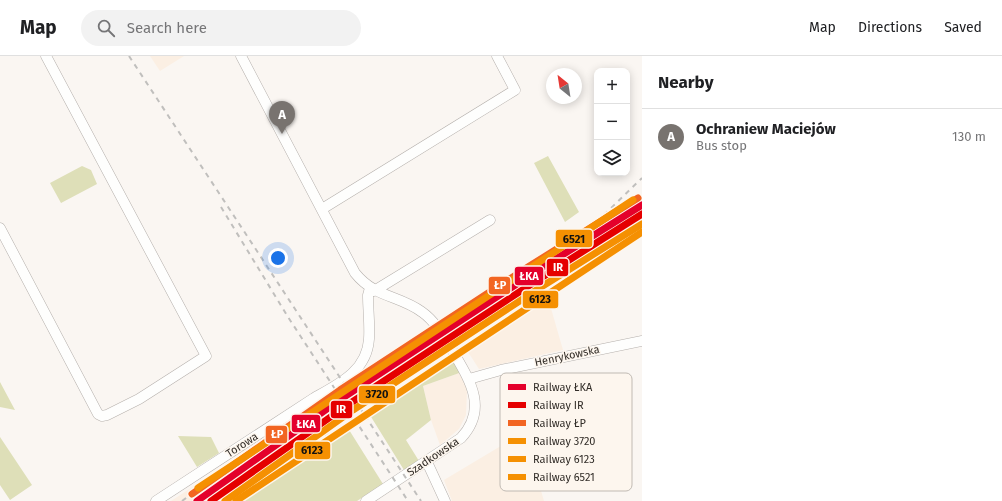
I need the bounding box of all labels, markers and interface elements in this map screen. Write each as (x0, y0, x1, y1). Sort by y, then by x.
search box (81, 10, 361, 46)
text: Map (20, 16, 57, 39)
icon: search (95, 17, 117, 39)
text: Search here (127, 19, 207, 37)
text: Map (809, 19, 836, 36)
text: Directions (858, 19, 922, 36)
text: Saved (944, 19, 982, 36)
north arrow (546, 68, 582, 104)
map controls (594, 68, 630, 176)
button: + (594, 68, 630, 104)
text: Nearby (658, 72, 713, 93)
pin: A (269, 101, 295, 134)
button: − (594, 104, 630, 140)
text: Ochraniew Maciejów (696, 120, 836, 138)
text: A (667, 129, 675, 144)
text: 130 m (952, 129, 986, 144)
text: Bus stop (696, 138, 747, 153)
button: layers (594, 140, 630, 176)
line badge: 6521 (555, 229, 593, 248)
text: 6521 (563, 233, 585, 246)
your location (268, 248, 288, 268)
line badge: IR (546, 258, 569, 277)
text: IR (553, 261, 563, 274)
line badge: ŁKA (514, 266, 544, 286)
text: ŁKA (519, 270, 539, 283)
line badge: ŁP (488, 276, 511, 295)
text: ŁP (494, 279, 507, 292)
line badge: 6123 (522, 290, 559, 309)
text: 6123 (529, 293, 551, 306)
street label: Henrykowska (533, 343, 601, 369)
legend (500, 373, 632, 491)
text: Railway ŁKA (533, 381, 593, 394)
line badge: 3720 (358, 385, 396, 404)
text: 3720 (365, 388, 389, 401)
text: Railway IR (533, 399, 584, 412)
line badge: IR (330, 400, 353, 419)
text: IR (336, 403, 346, 416)
line badge: ŁKA (291, 414, 321, 433)
text: Railway ŁP (533, 417, 586, 430)
text: ŁKA (296, 418, 316, 431)
line badge: ŁP (265, 425, 288, 444)
text: ŁP (271, 428, 284, 441)
street label: Torowa (224, 430, 260, 460)
street label: Szadkowska (405, 435, 461, 479)
text: Railway 3720 (533, 435, 596, 448)
line badge: 6123 (294, 441, 331, 460)
text: 6123 (301, 444, 323, 457)
text: Railway 6123 (533, 453, 595, 466)
text: Railway 6521 (533, 471, 595, 484)

